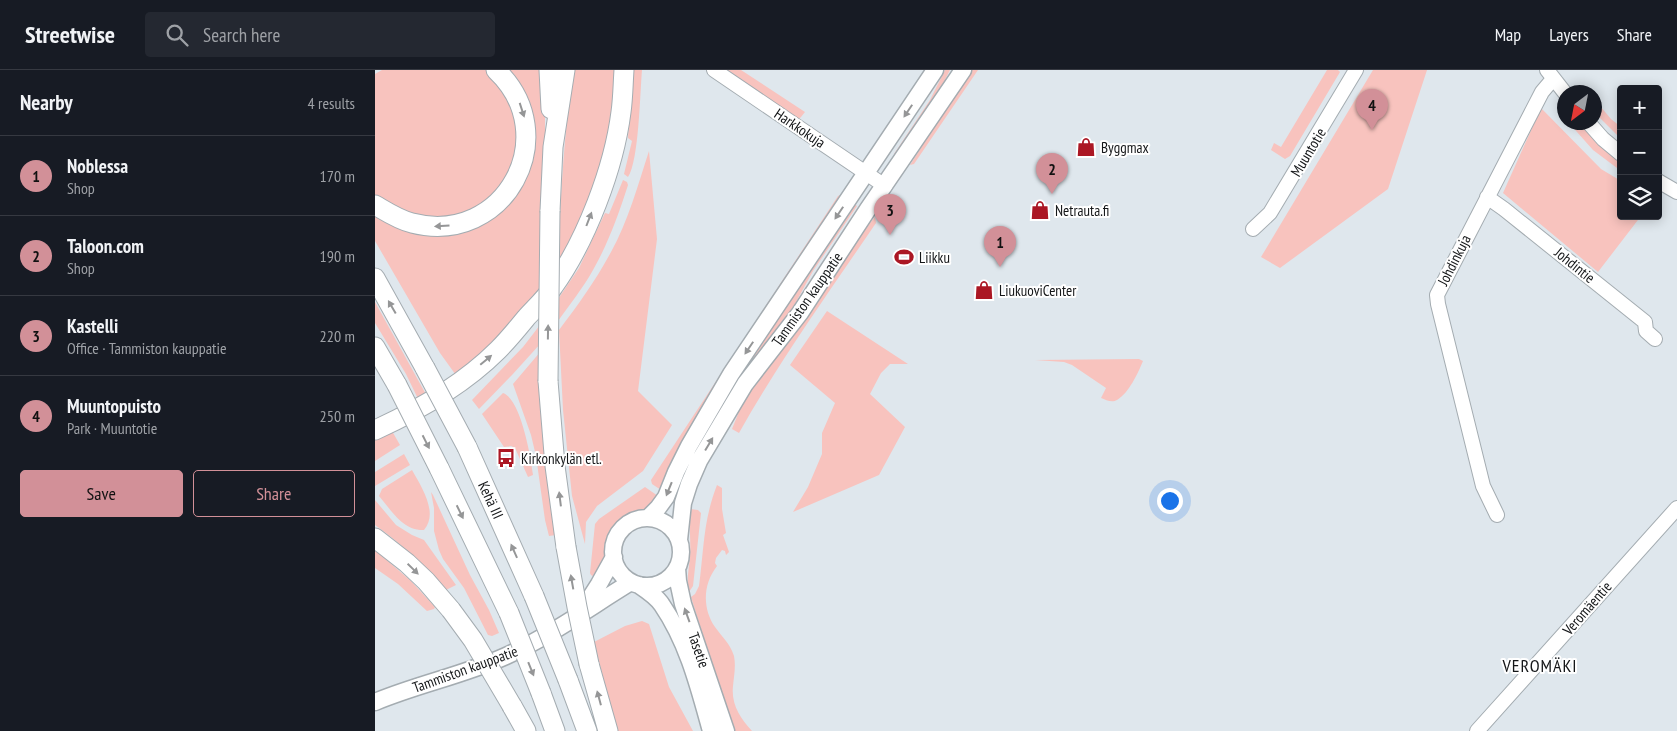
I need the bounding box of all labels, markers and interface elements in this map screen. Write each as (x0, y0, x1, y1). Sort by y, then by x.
search box (145, 12, 495, 57)
text: Streetwise (25, 19, 115, 50)
icon: search (163, 21, 191, 49)
text: Search here (203, 23, 280, 47)
text: Map (1495, 23, 1521, 46)
text: Layers (1549, 23, 1589, 46)
text: Share (1617, 23, 1652, 46)
north arrow (1557, 85, 1602, 130)
map controls (1617, 85, 1662, 220)
button: + (1617, 85, 1662, 130)
text: Nearby (20, 89, 73, 116)
pin: 4 (1356, 89, 1388, 130)
text: 4 results (308, 93, 355, 113)
one-way arrow (518, 103, 526, 118)
street label: Harkkokuja (771, 104, 829, 152)
one-way arrow (903, 104, 913, 117)
street label: Muuntotie (1286, 124, 1330, 180)
button: − (1617, 130, 1662, 175)
shop icon: Byggmax (1075, 136, 1097, 158)
place label: Byggmax (1101, 138, 1149, 157)
pin: 2 (1036, 153, 1068, 194)
text: Noblessa (67, 154, 128, 178)
text: 1 (32, 166, 40, 186)
text: 170 m (320, 166, 355, 186)
button: layers (1617, 175, 1662, 220)
text: Shop (67, 178, 95, 198)
pin: 3 (874, 194, 906, 235)
shop icon: Netrauta.fi (1029, 199, 1051, 221)
place label: Netrauta.fi (1055, 201, 1109, 220)
one-way arrow (834, 207, 844, 220)
one-way arrow (586, 212, 593, 227)
one-way arrow (434, 222, 450, 230)
pin: 1 (984, 226, 1016, 267)
street label: Johdinkuja (1433, 231, 1475, 290)
text: Taloon.com (67, 234, 144, 258)
street label: Johdintie (1550, 242, 1599, 287)
text: 2 (32, 246, 40, 266)
text: 190 m (320, 246, 355, 266)
sports icon: Liikku (893, 246, 915, 268)
street label: Tammiston kauppatie (768, 248, 846, 350)
place label: Liikku (919, 248, 950, 267)
text: Shop (67, 258, 95, 278)
shop icon: LiukuoviCenter (973, 279, 995, 301)
place label: LiukuoviCenter (999, 281, 1077, 300)
one-way arrow (388, 300, 396, 315)
text: Kastelli (67, 314, 118, 338)
one-way arrow (545, 324, 553, 340)
text: 3 (32, 326, 40, 346)
text: 220 m (320, 326, 355, 346)
text: Office · Tammiston kauppatie (67, 338, 227, 358)
one-way arrow (744, 342, 754, 355)
one-way arrow (480, 354, 492, 366)
text: Muuntopuisto (67, 394, 161, 418)
text: 4 (32, 406, 40, 426)
text: 250 m (320, 406, 355, 426)
text: Park · Muuntotie (67, 418, 157, 438)
one-way arrow (422, 435, 430, 449)
one-way arrow (704, 438, 713, 451)
bus stop icon: Kirkonkylän etl. (495, 447, 517, 469)
place label: Kirkonkylän etl. (521, 449, 602, 468)
button: Save (20, 470, 183, 517)
button: Share (193, 470, 355, 517)
street label: Kehä III (474, 478, 508, 522)
one-way arrow (664, 482, 672, 496)
your location (1157, 488, 1183, 514)
one-way arrow (556, 490, 564, 506)
one-way arrow (457, 505, 465, 519)
one-way arrow (510, 544, 518, 558)
one-way arrow (407, 562, 419, 574)
one-way arrow (568, 574, 576, 590)
street label: Veromäentie (1558, 577, 1616, 640)
one-way arrow (683, 607, 691, 622)
street label: Tasetie (684, 630, 714, 670)
street label: Tammiston kauppatie (410, 641, 520, 697)
district label: VEROMÄKI (1501, 654, 1578, 677)
one-way arrow (527, 662, 535, 677)
one-way arrow (594, 690, 602, 705)

